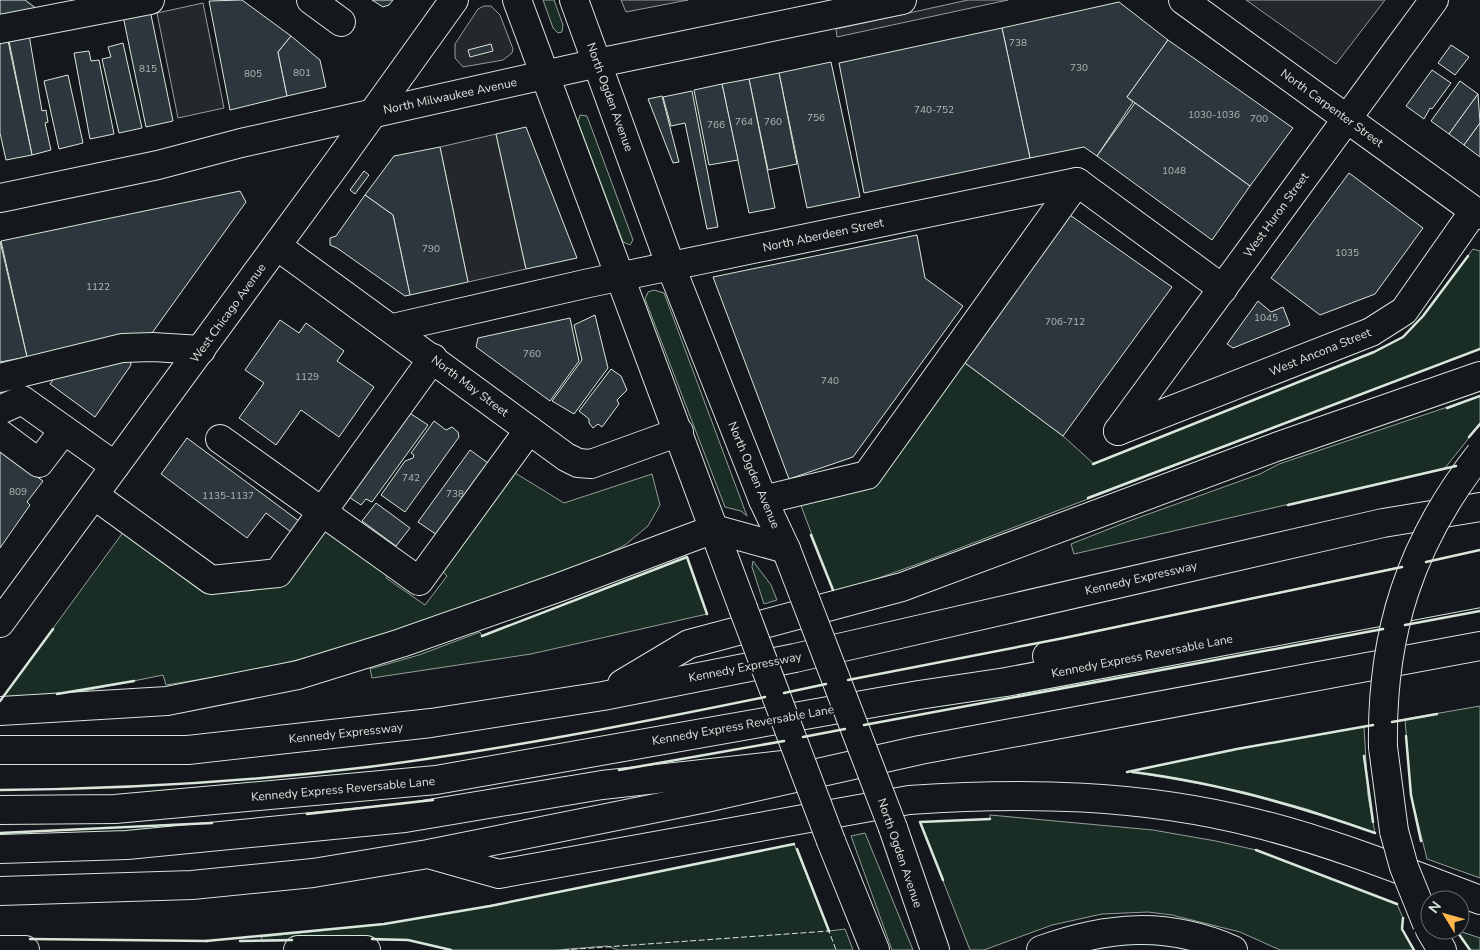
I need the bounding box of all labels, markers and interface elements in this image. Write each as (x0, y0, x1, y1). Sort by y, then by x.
house number: 738 (1009, 36, 1027, 50)
street label: North Ogden Avenue (583, 40, 637, 154)
house number: 730 (1070, 61, 1088, 75)
house number: 815 (139, 62, 157, 76)
street label: North Carpenter Street (1277, 65, 1387, 151)
house number: 801 (293, 66, 311, 80)
house number: 805 (244, 67, 262, 81)
street label: North Milwaukee Avenue (382, 74, 518, 118)
house number: 740-752 (914, 103, 954, 117)
house number: 1030-1036 (1188, 108, 1240, 122)
house number: 756 (807, 111, 825, 125)
house number: 700 (1250, 112, 1268, 126)
house number: 764 (735, 115, 753, 129)
house number: 760 (764, 115, 782, 129)
house number: 766 (707, 118, 725, 132)
house number: 1048 (1162, 164, 1186, 178)
street label: West Huron Street (1240, 169, 1313, 261)
street label: North Aberdeen Street (761, 214, 886, 256)
house number: 790 (422, 242, 440, 256)
house number: 1035 (1335, 246, 1359, 260)
street label: West Chicago Avenue (187, 260, 269, 366)
house number: 1122 (86, 280, 110, 294)
house number: 1045 (1254, 311, 1278, 325)
house number: 706-712 (1045, 315, 1085, 329)
street label: West Ancona Street (1267, 324, 1374, 380)
house number: 760 (523, 347, 541, 361)
street label: North May Street (428, 352, 513, 421)
house number: 1129 (295, 370, 319, 384)
house number: 740 (821, 374, 839, 388)
street label: North Ogden Avenue (724, 419, 784, 531)
house number: 742 (402, 471, 420, 485)
house number: 809 (9, 485, 27, 499)
house number: 738 (446, 487, 464, 501)
house number: 1135-1137 (202, 489, 254, 503)
street label: Kennedy Expressway (1083, 557, 1200, 599)
street label: Kennedy Express Reversable Lane (1050, 631, 1234, 681)
street label: Kennedy Expressway (687, 648, 804, 686)
street label: Kennedy Express Reversable Lane (651, 701, 835, 749)
street label: Kennedy Expressway (288, 719, 405, 747)
street label: Kennedy Express Reversable Lane (250, 773, 436, 805)
street label: North Ogden Avenue (874, 796, 926, 910)
north arrow (1420, 890, 1470, 940)
text: N (1424, 898, 1446, 917)

